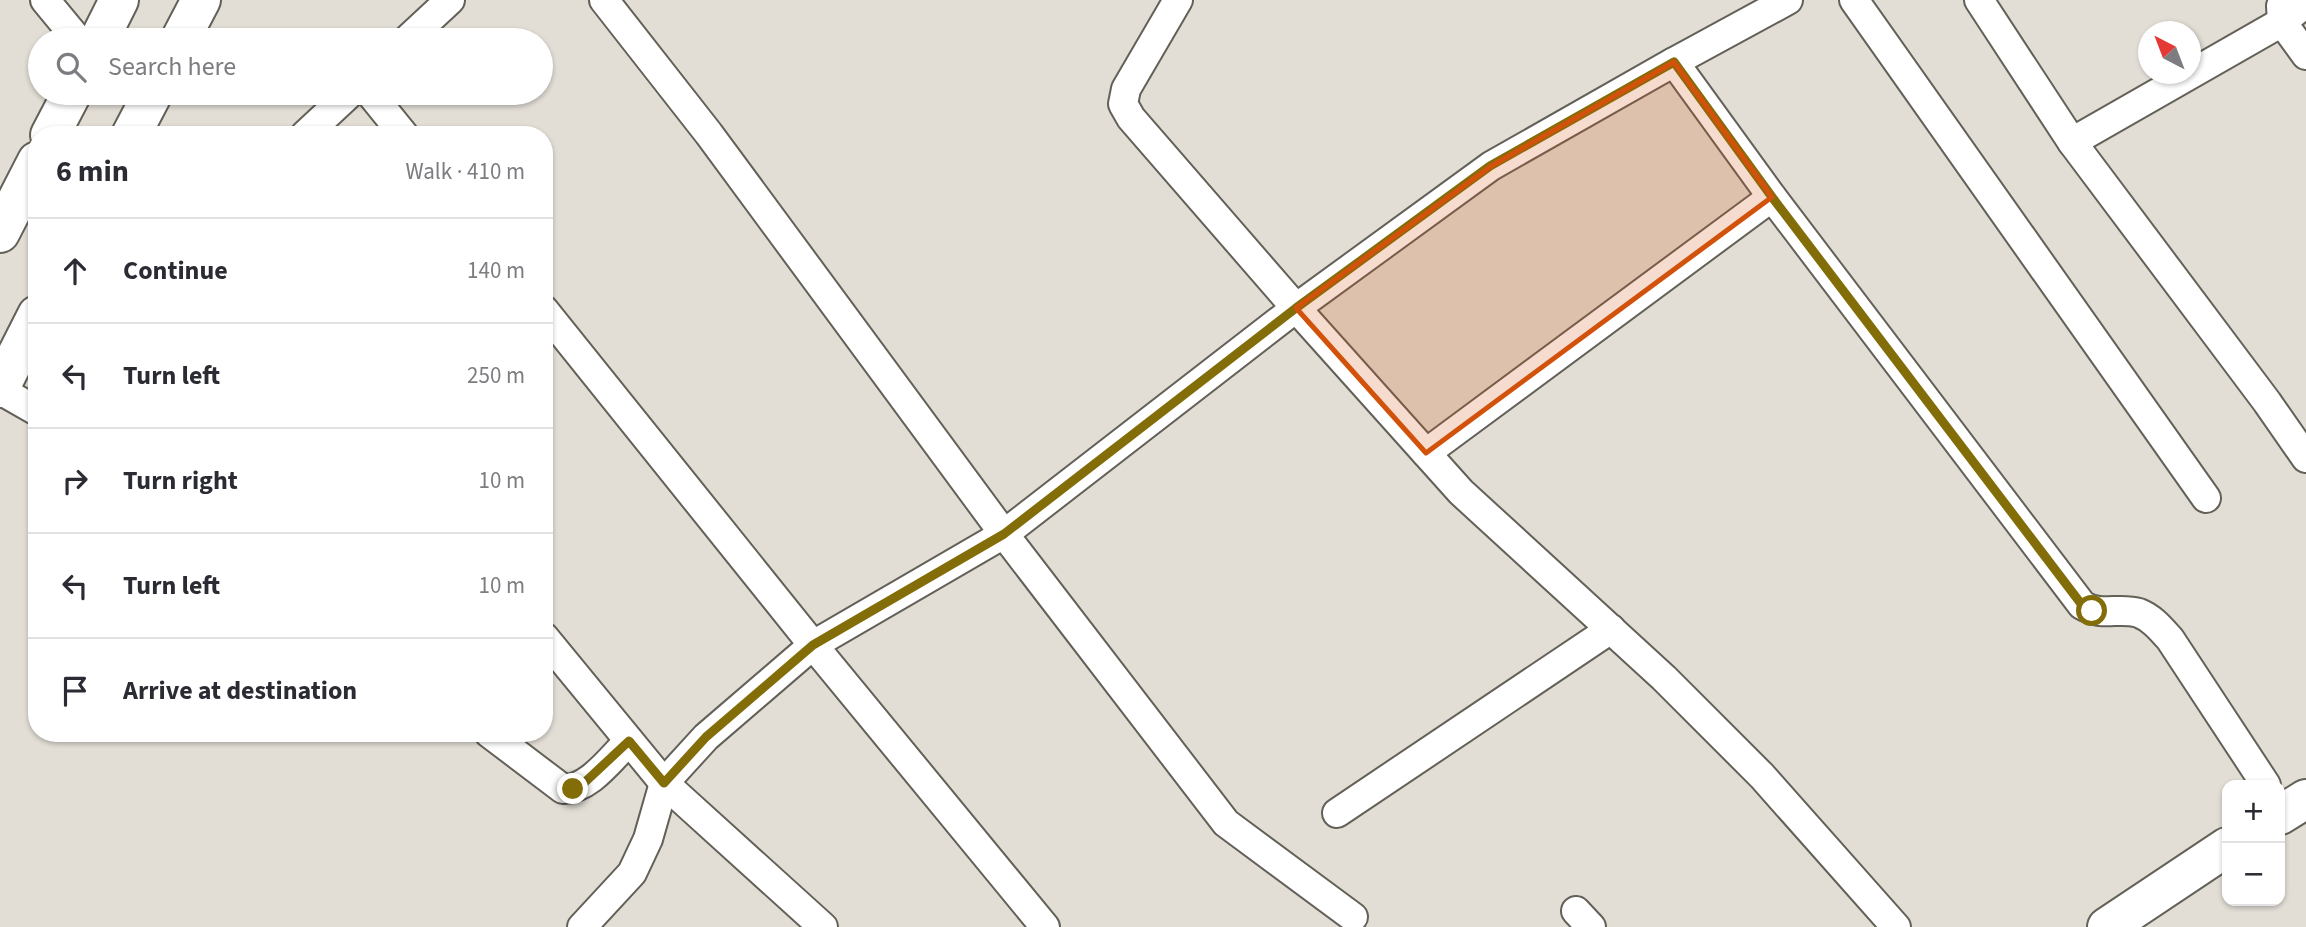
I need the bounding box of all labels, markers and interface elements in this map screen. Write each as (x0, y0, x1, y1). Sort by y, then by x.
north arrow (2138, 21, 2201, 84)
search box (28, 28, 553, 105)
icon: search (52, 48, 90, 86)
text: Search here (108, 48, 236, 85)
text: 6 min (56, 150, 129, 193)
text: Walk · 410 m (406, 155, 525, 188)
icon: ahead (56, 252, 94, 290)
text: Continue (123, 252, 228, 289)
text: 140 m (467, 254, 525, 287)
icon: left (56, 357, 94, 395)
text: Turn left (123, 357, 220, 394)
text: 250 m (467, 359, 525, 392)
icon: right (56, 462, 94, 500)
text: Turn right (123, 462, 238, 499)
text: 10 m (478, 464, 525, 497)
icon: left (56, 567, 94, 605)
text: Turn left (123, 567, 220, 604)
text: 10 m (478, 569, 525, 602)
route start (2076, 595, 2107, 626)
icon: arrive (56, 672, 94, 710)
text: Arrive at destination (123, 672, 357, 709)
route end (557, 773, 588, 804)
map controls (2222, 780, 2285, 906)
button: + (2222, 780, 2285, 843)
button: − (2222, 843, 2285, 906)

